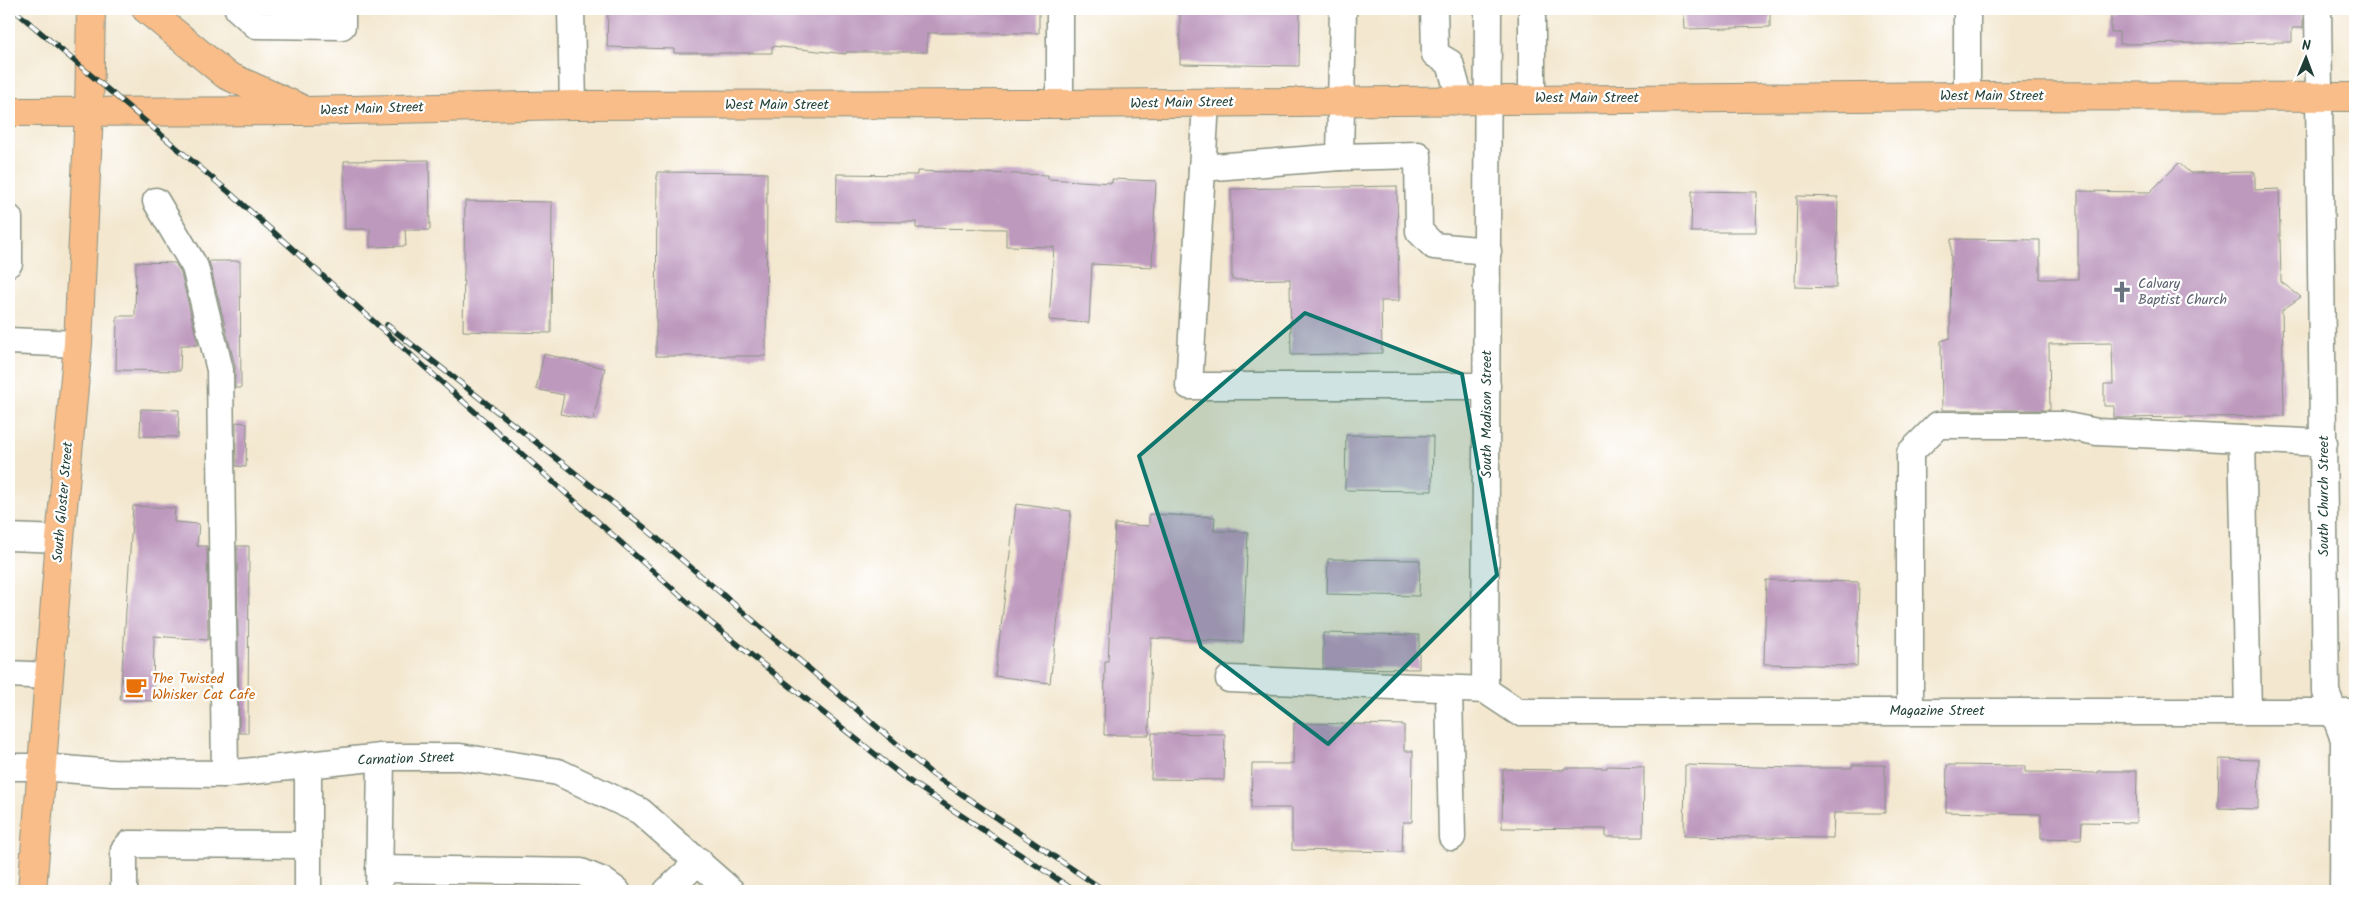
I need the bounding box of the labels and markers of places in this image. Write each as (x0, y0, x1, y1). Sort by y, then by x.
place label: Calvary Baptist Church (2138, 273, 2227, 311)
church icon: Calvary Baptist Church (2109, 279, 2135, 305)
place label: The Twisted Whisker Cat Cafe (152, 668, 256, 706)
cafe icon: The Twisted Whisker Cat Cafe (123, 674, 149, 700)

